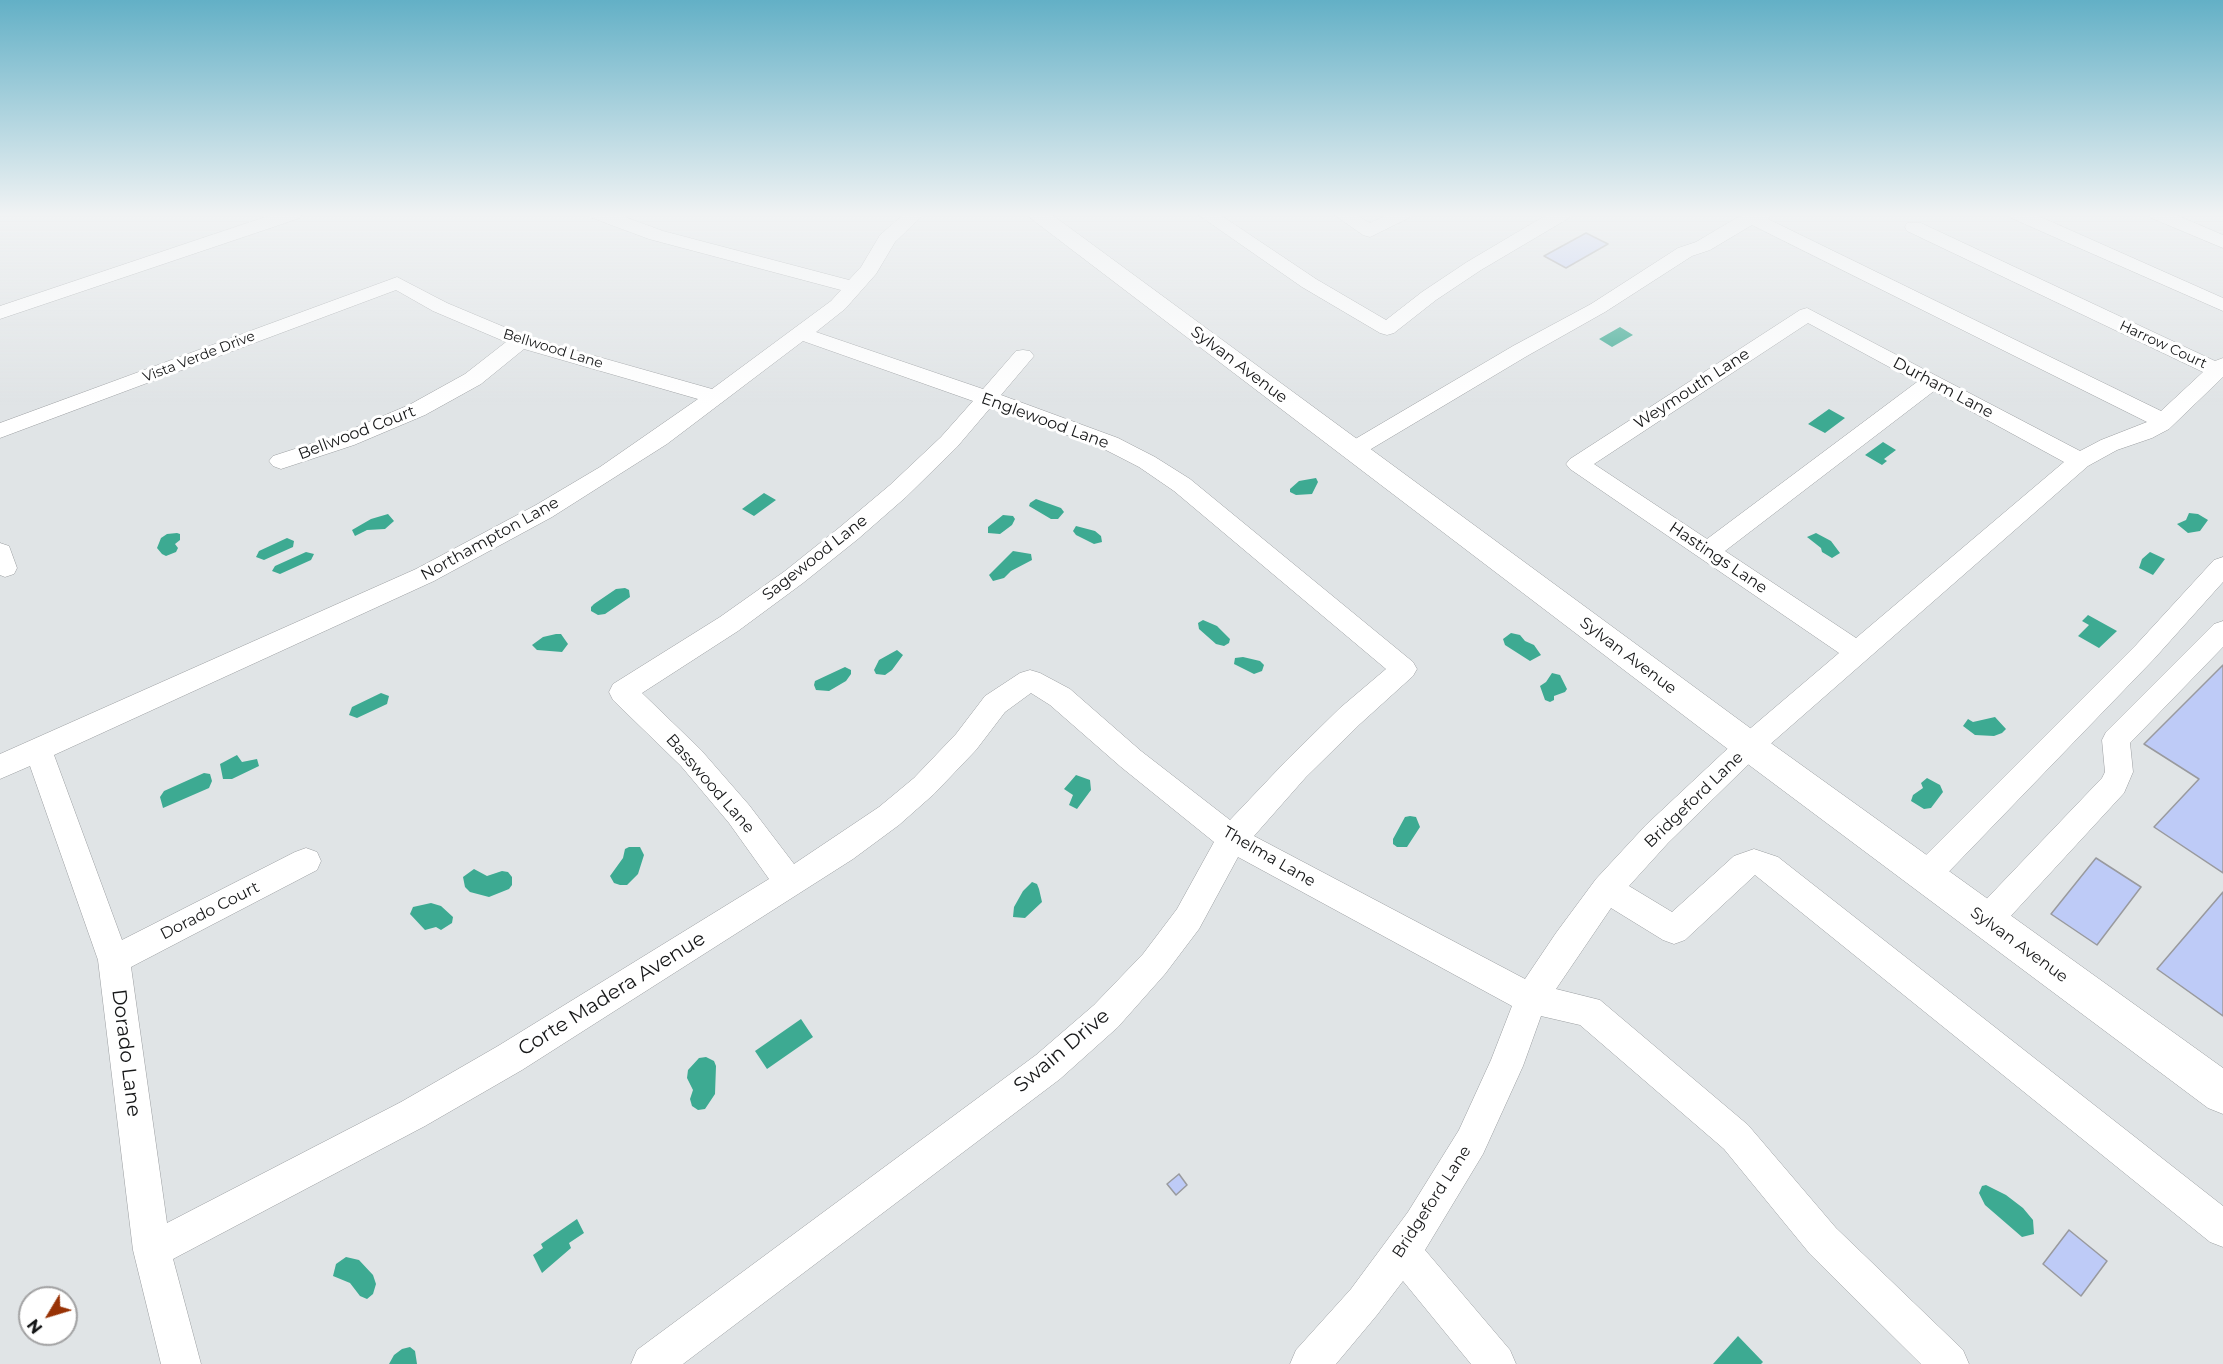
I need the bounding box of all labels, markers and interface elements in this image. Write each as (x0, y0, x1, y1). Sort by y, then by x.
street label: Harrow Court (2117, 317, 2209, 373)
street label: Sylvan Avenue (1187, 322, 1291, 408)
street label: Bellwood Lane (501, 326, 605, 372)
street label: Vista Verde Drive (141, 328, 257, 386)
street label: Weymouth Lane (1631, 345, 1753, 433)
street label: Durham Lane (1889, 353, 1997, 423)
street label: Englewood Lane (978, 389, 1112, 453)
street label: Bellwood Court (296, 402, 418, 464)
street label: Northampton Lane (418, 493, 562, 585)
street label: Sagewood Lane (759, 511, 871, 605)
street label: Hastings Lane (1665, 518, 1771, 598)
street label: Sylvan Avenue (1576, 613, 1680, 699)
street label: Basswood Lane (662, 730, 758, 838)
street label: Bridgeford Lane (1641, 748, 1747, 852)
street label: Thelma Lane (1219, 823, 1319, 891)
street label: Dorado Court (157, 878, 263, 944)
street label: Sylvan Avenue (1966, 903, 2072, 987)
street label: Corte Madera Avenue (514, 927, 710, 1061)
street label: Dorado Lane (106, 988, 146, 1118)
street label: Swain Drive (1009, 1004, 1115, 1098)
street label: Bridgeford Lane (1389, 1142, 1475, 1262)
north arrow (18, 1286, 78, 1346)
text: N (24, 1315, 46, 1337)

